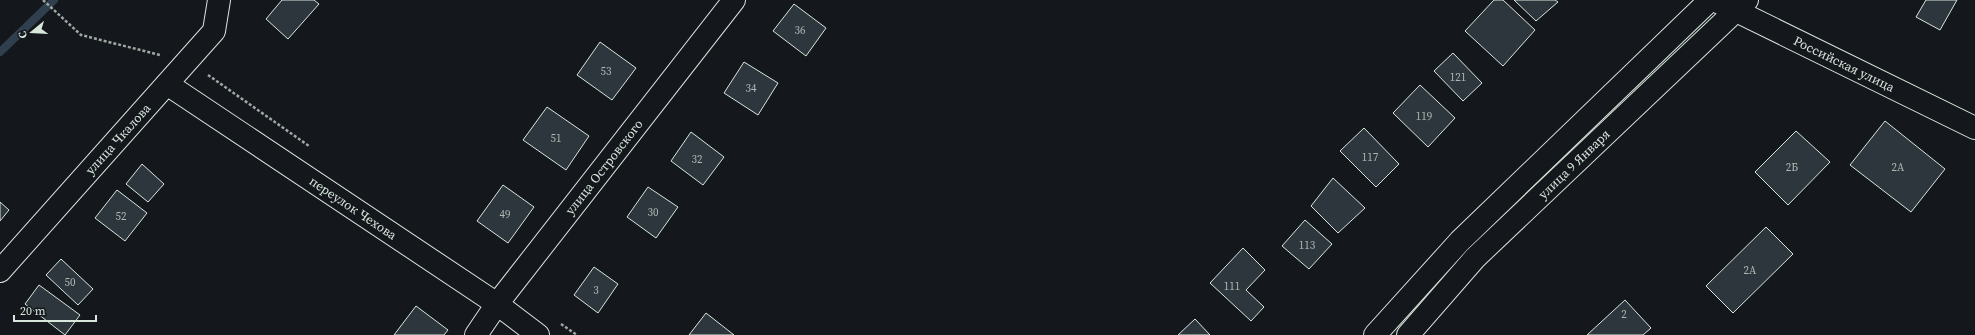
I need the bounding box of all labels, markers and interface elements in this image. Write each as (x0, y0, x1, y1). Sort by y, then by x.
north arrow (12, 12, 52, 52)
house number: 36 (795, 23, 806, 38)
text: С (15, 29, 31, 41)
street label: Российская улица (1791, 32, 1898, 96)
house number: 53 (601, 64, 612, 79)
house number: 121 (1450, 70, 1466, 85)
house number: 34 (746, 81, 757, 96)
street label: улица Чкалова (82, 100, 155, 178)
house number: 119 (1416, 109, 1432, 124)
street label: улица Островского (561, 116, 647, 218)
street label: улица 9 Января (1535, 125, 1614, 203)
house number: 51 (551, 131, 562, 146)
house number: 117 (1362, 150, 1379, 165)
house number: 32 (692, 152, 703, 167)
house number: 2Б (1786, 160, 1798, 175)
house number: 2А (1892, 160, 1905, 175)
street label: переулок Чехова (306, 172, 400, 244)
house number: 30 (648, 205, 659, 220)
house number: 49 (500, 207, 511, 222)
house number: 52 (116, 209, 127, 224)
house number: 113 (1299, 238, 1316, 253)
house number: 2А (1744, 263, 1757, 278)
house number: 50 (65, 275, 76, 290)
house number: 111 (1224, 279, 1240, 294)
house number: 3 (593, 283, 599, 298)
scale bar (14, 297, 96, 323)
text: 20 m (20, 303, 46, 319)
house number: 2 (1621, 307, 1627, 322)

